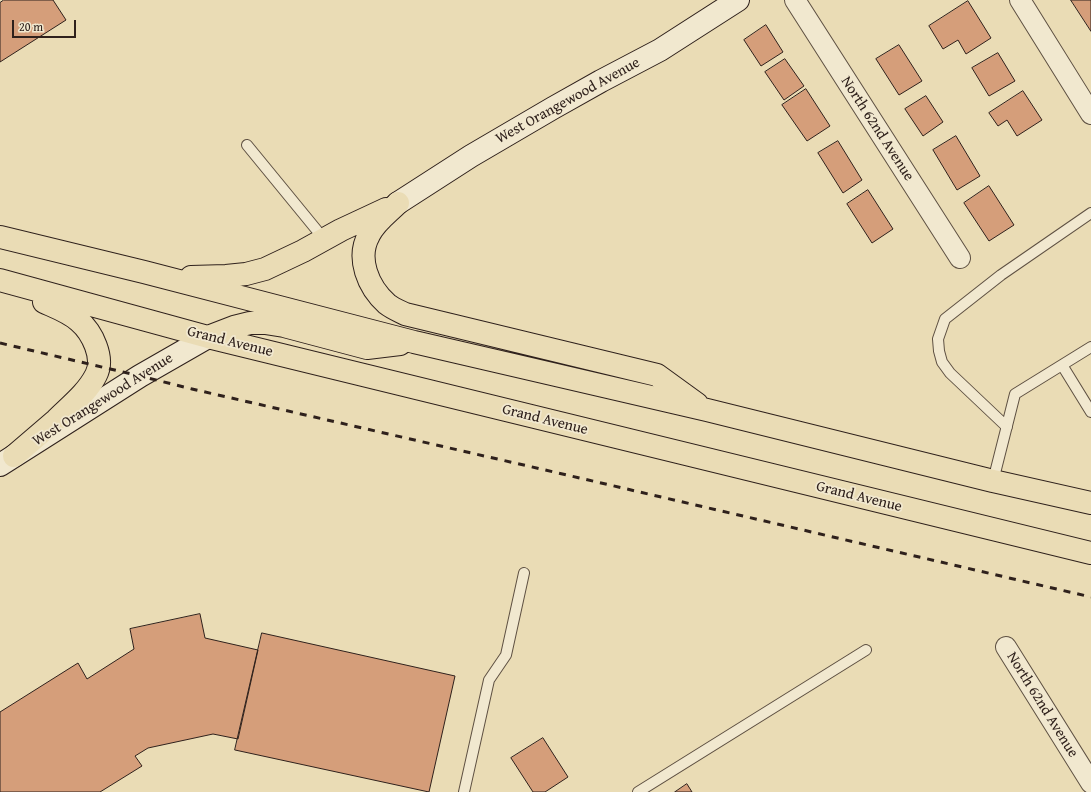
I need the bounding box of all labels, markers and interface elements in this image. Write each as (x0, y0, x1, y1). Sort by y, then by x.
scale bar (14, 12, 78, 38)
text: 20 m (19, 18, 43, 35)
street label: West Orangewood Avenue (493, 54, 643, 148)
street label: North 62nd Avenue (837, 73, 917, 185)
street label: Grand Avenue (185, 323, 275, 361)
street label: West Orangewood Avenue (30, 349, 176, 451)
street label: Grand Avenue (500, 401, 590, 439)
street label: Grand Avenue (814, 478, 904, 516)
street label: North 62nd Avenue (1002, 649, 1082, 761)

